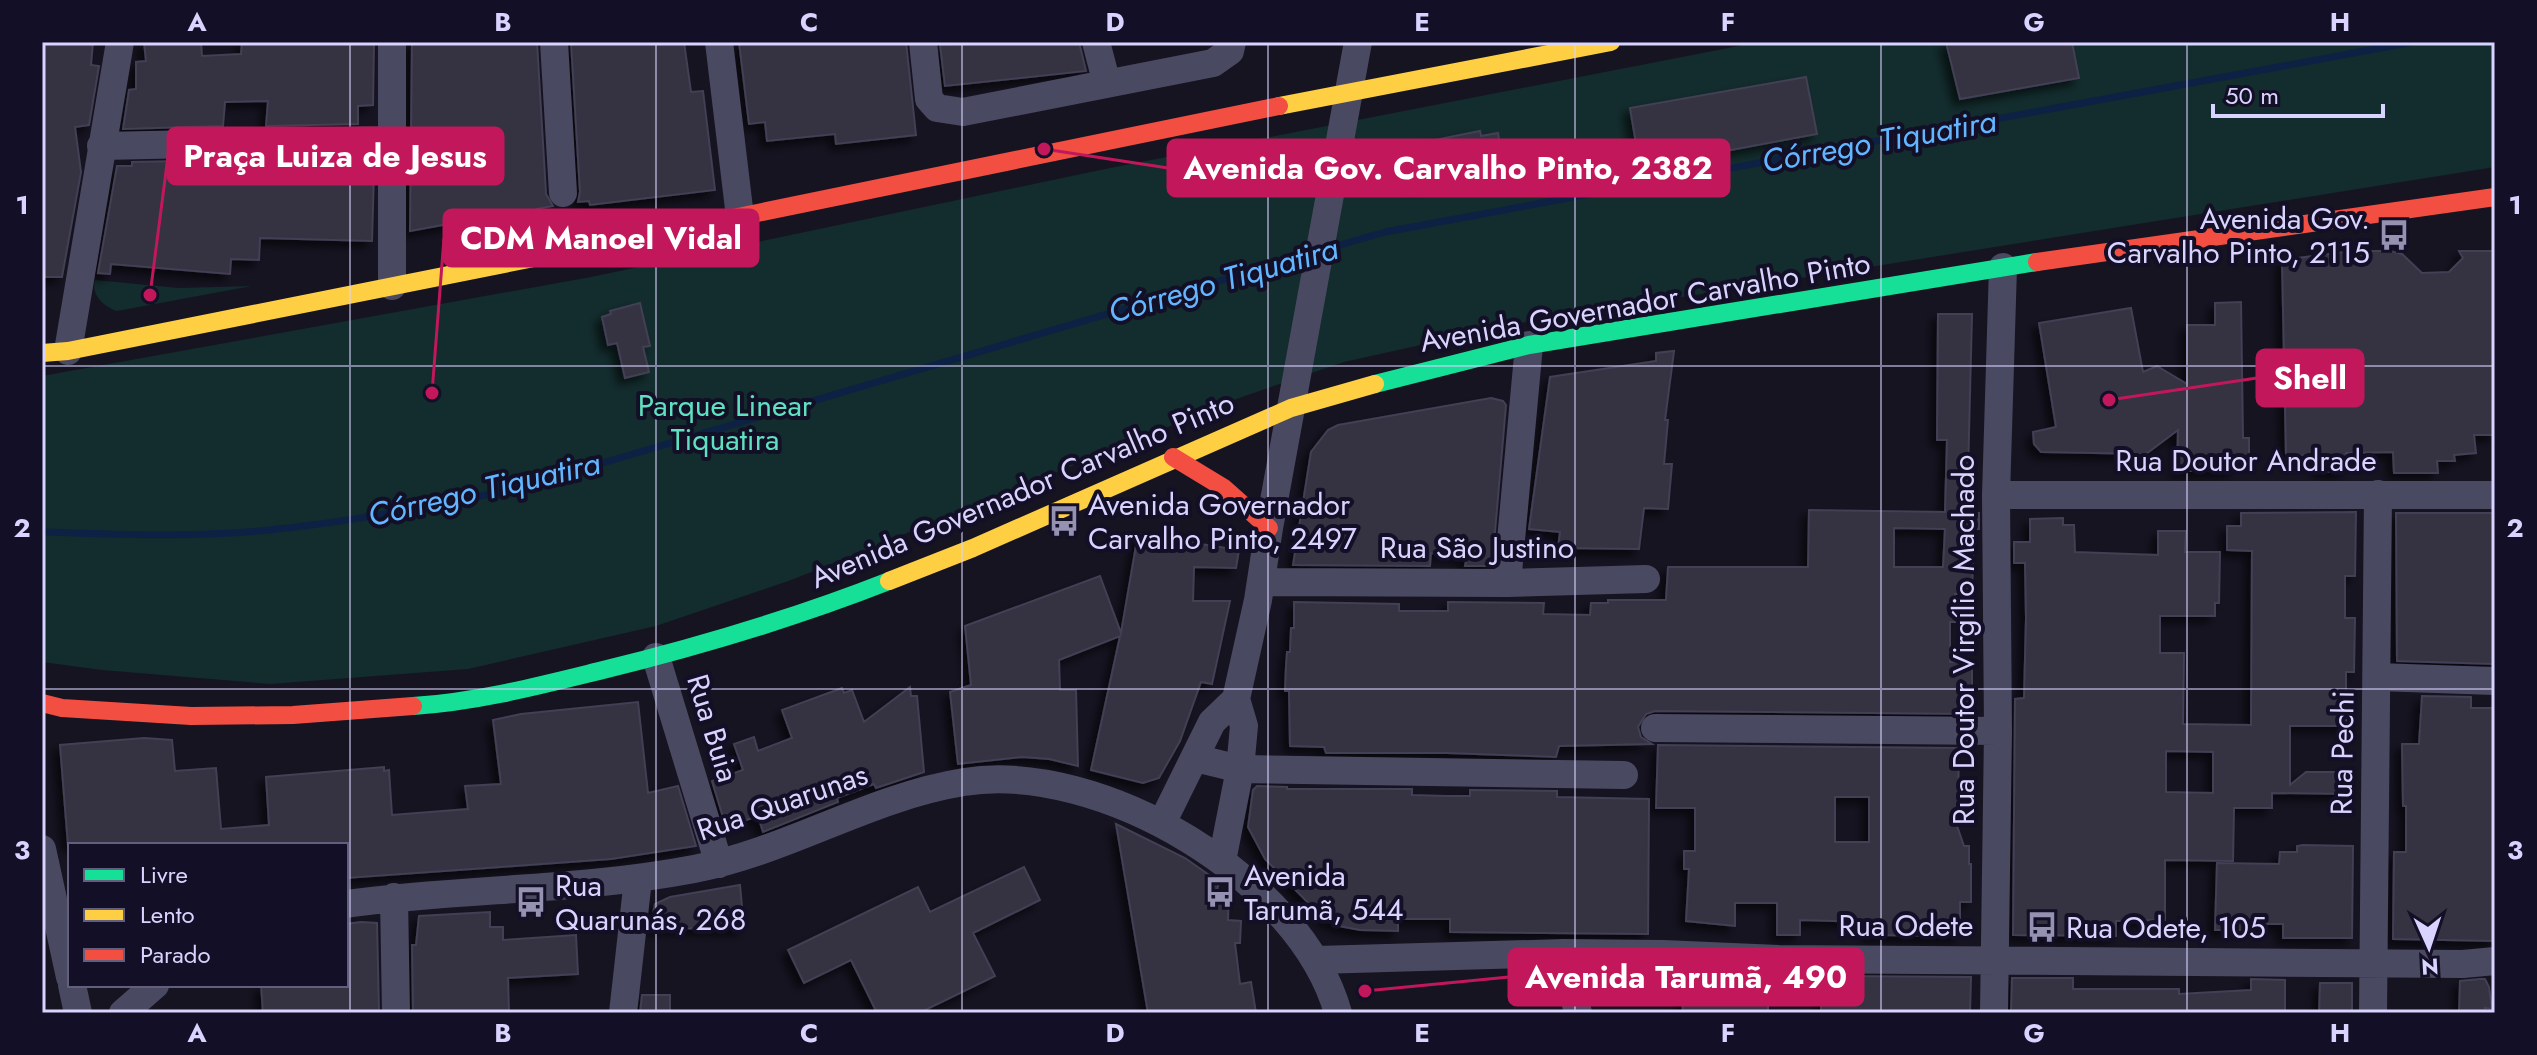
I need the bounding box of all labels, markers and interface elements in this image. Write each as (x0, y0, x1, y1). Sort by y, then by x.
text: A (186, 3, 207, 41)
text: B (494, 3, 512, 41)
text: C (800, 3, 818, 41)
text: D (1105, 3, 1125, 41)
text: E (1414, 3, 1430, 41)
text: F (1721, 3, 1735, 41)
text: G (2023, 3, 2045, 41)
text: H (2330, 3, 2350, 41)
scale bar (2213, 68, 2383, 118)
text: 50 m (2225, 78, 2279, 113)
water label: Córrego Tiquatira (1758, 98, 2000, 184)
callout: Praça Luiza de Jesus (168, 128, 503, 184)
text: Praça Luiza de Jesus (183, 133, 487, 179)
callout: Avenida Gov. Carvalho Pinto, 2382 (1168, 140, 1729, 196)
text: Avenida Gov. Carvalho Pinto, 2382 (1182, 145, 1713, 191)
text: 1 (15, 186, 29, 224)
text: 1 (2508, 186, 2522, 224)
place label: Avenida Gov. Carvalho Pinto, 2115 (2107, 197, 2370, 274)
callout: CDM Manoel Vidal (444, 210, 758, 266)
text: CDM Manoel Vidal (460, 215, 742, 261)
bus stop icon: Avenida Gov. Carvalho Pinto, 2115 (2377, 218, 2411, 252)
water label: Córrego Tiquatira (1103, 225, 1344, 335)
street label: Avenida Governador Carvalho Pinto (1416, 241, 1874, 363)
callout: Shell (2257, 350, 2363, 406)
text: Shell (2273, 355, 2347, 401)
street label: Avenida Governador Carvalho Pinto (803, 381, 1241, 599)
park label: Parque Linear Tiquatira (638, 384, 813, 461)
street label: Rua Doutor Andrade (2115, 439, 2377, 482)
water label: Córrego Tiquatira (363, 440, 605, 538)
street label: Rua Doutor Virgílio Machado (1942, 455, 1985, 825)
place label: Avenida Governador Carvalho Pinto, 2497 (1088, 483, 1357, 560)
bus stop icon: Avenida Governador Carvalho Pinto, 2497 (1047, 504, 1081, 538)
text: 2 (13, 509, 31, 547)
text: 2 (2506, 509, 2524, 547)
street label: Rua São Justino (1380, 526, 1574, 569)
street label: Rua Buia (676, 669, 750, 787)
street label: Rua Pechi (2319, 690, 2365, 816)
street label: Rua Quarunas (691, 753, 873, 851)
text: 3 (14, 831, 30, 869)
text: 3 (2507, 831, 2523, 869)
legend (68, 843, 348, 987)
place label: Avenida Tarumã, 544 (1244, 854, 1404, 931)
text: Livre (140, 857, 188, 892)
place label: Rua Quarunás, 268 (555, 864, 746, 941)
bus stop icon: Avenida Tarumã, 544 (1203, 875, 1237, 909)
bus stop icon: Rua Quarunás, 268 (514, 885, 548, 919)
text: Lento (140, 897, 195, 932)
street label: Rua Odete (1839, 904, 1973, 947)
place label: Rua Odete, 105 (2066, 906, 2266, 949)
north arrow (2389, 907, 2469, 987)
bus stop icon: Rua Odete, 105 (2025, 910, 2059, 944)
text: Parado (140, 937, 211, 972)
callout: Avenida Tarumã, 490 (1509, 949, 1863, 1005)
text: N (2420, 951, 2440, 983)
text: Avenida Tarumã, 490 (1524, 954, 1847, 1000)
text: A (186, 1014, 207, 1052)
text: B (494, 1014, 512, 1052)
text: C (800, 1014, 818, 1052)
text: D (1105, 1014, 1125, 1052)
text: E (1414, 1014, 1430, 1052)
text: F (1721, 1014, 1735, 1052)
text: G (2023, 1014, 2045, 1052)
text: H (2330, 1014, 2350, 1052)

